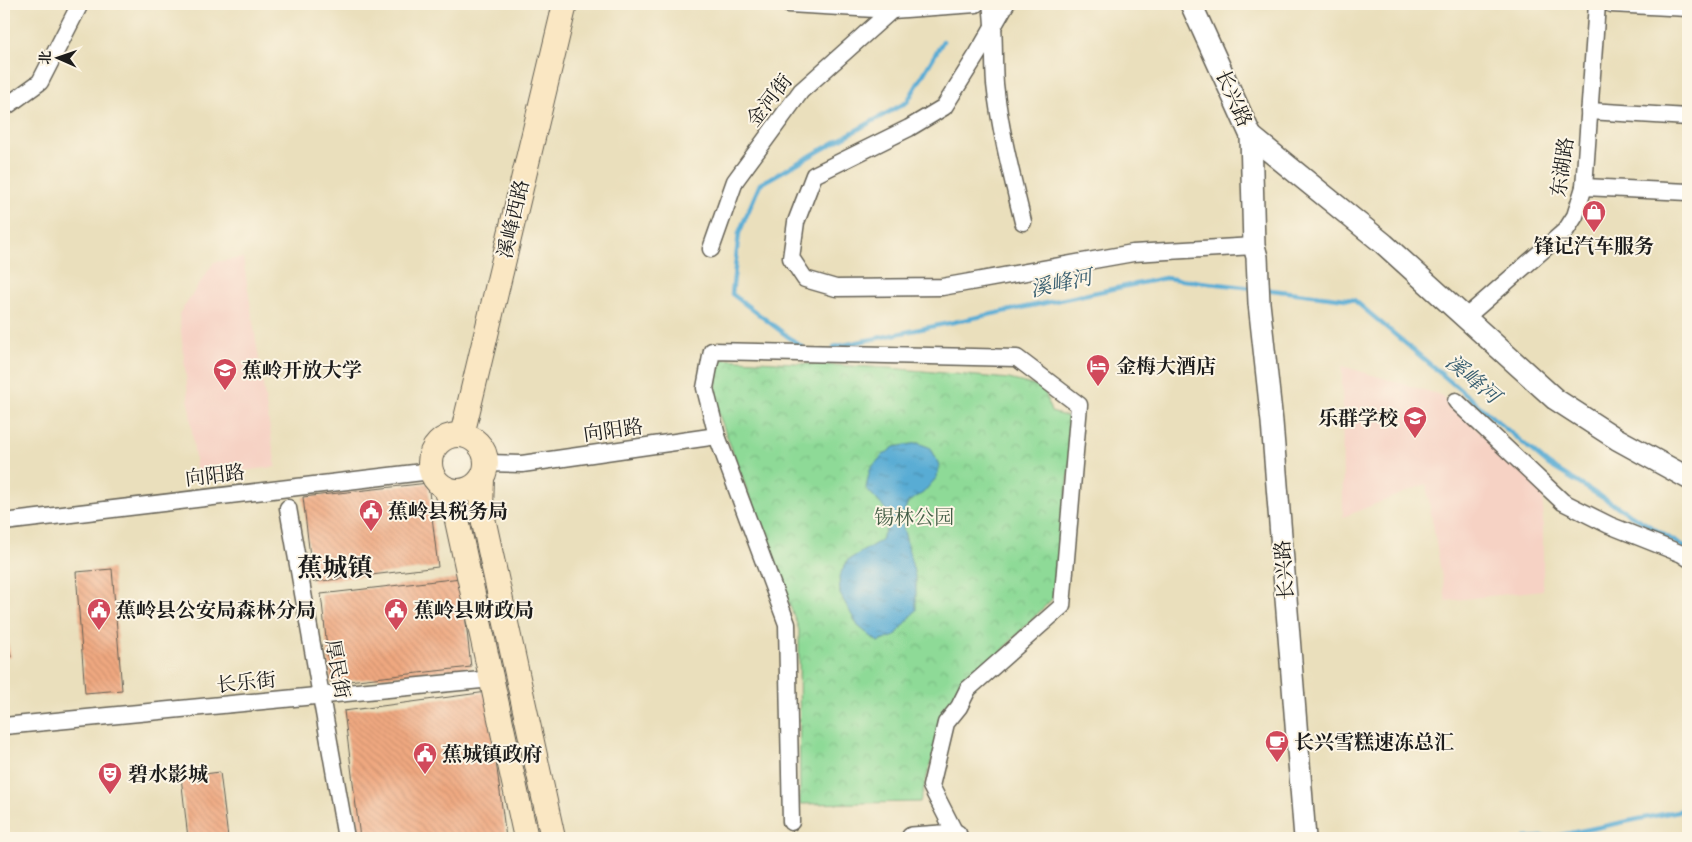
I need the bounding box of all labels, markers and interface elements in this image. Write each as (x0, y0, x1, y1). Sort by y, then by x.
north arrow (32, 32, 82, 82)
text: 北 (37, 50, 54, 65)
street label: 长兴路 (1211, 66, 1257, 130)
street label: 金河街 (741, 69, 797, 131)
street label: 东湖路 (1546, 136, 1578, 198)
street label: 溪峰西路 (492, 177, 534, 261)
shop icon: 锋记汽车服务 (1581, 199, 1607, 233)
place label: 锋记汽车服务 (1534, 234, 1654, 258)
water label: 溪峰河 (1027, 263, 1098, 302)
water label: 溪峰河 (1441, 349, 1509, 412)
hotel icon: 金梅大酒店 (1085, 353, 1111, 387)
place label: 金梅大酒店 (1116, 354, 1216, 378)
school or university icon: 蕉岭开放大学 (212, 357, 238, 391)
place label: 蕉岭开放大学 (242, 358, 362, 382)
school or university icon: 乐群学校 (1402, 405, 1428, 439)
place label: 乐群学校 (1318, 406, 1398, 430)
street label: 向阳路 (582, 414, 644, 446)
street label: 向阳路 (184, 459, 246, 491)
public building icon: 蕉岭县税务局 (358, 498, 384, 532)
place label: 蕉岭县税务局 (388, 499, 508, 523)
park label: 锡林公园 (874, 505, 954, 529)
street label: 长兴路 (1270, 539, 1298, 601)
district label: 蕉城镇 (297, 552, 373, 583)
public building icon: 蕉岭县公安局森林分局 (86, 597, 112, 631)
public building icon: 蕉岭县财政局 (383, 597, 409, 631)
place label: 蕉岭县公安局森林分局 (116, 598, 316, 622)
place label: 蕉岭县财政局 (414, 598, 534, 622)
street label: 厚民街 (321, 637, 355, 701)
street label: 长乐街 (215, 667, 277, 697)
cafe icon: 长兴雪糕速冻总汇 (1264, 729, 1290, 763)
place label: 长兴雪糕速冻总汇 (1294, 730, 1454, 754)
public building icon: 蕉城镇政府 (412, 741, 438, 775)
place label: 蕉城镇政府 (442, 742, 542, 766)
theatre icon: 碧水影城 (97, 761, 123, 795)
place label: 碧水影城 (128, 762, 208, 786)

